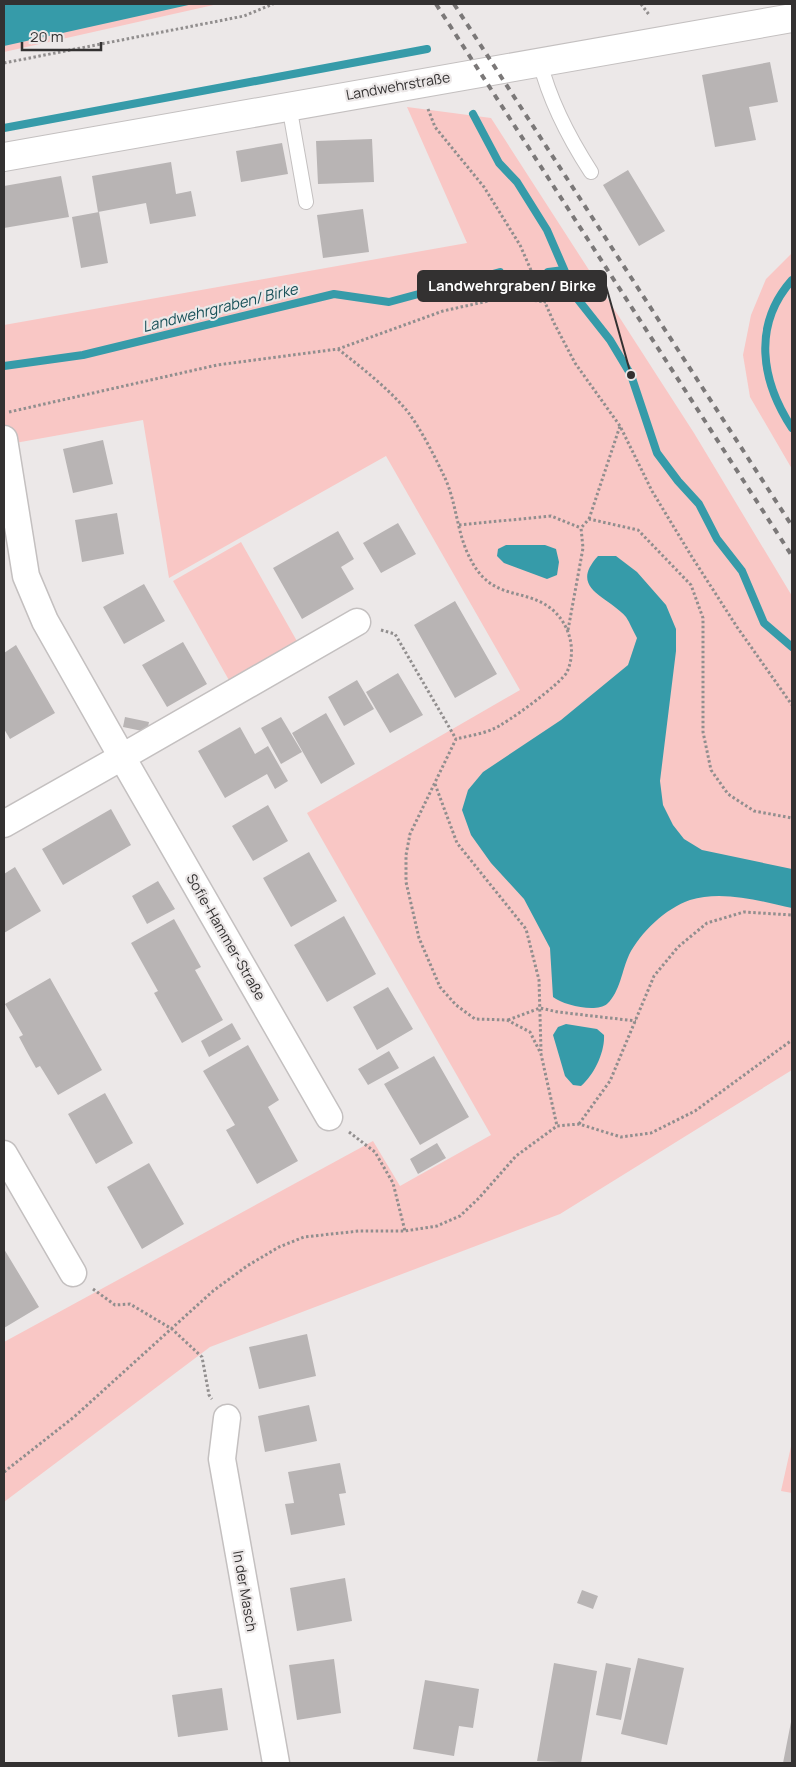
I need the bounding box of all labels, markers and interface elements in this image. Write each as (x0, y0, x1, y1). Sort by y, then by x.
scale bar (22, 20, 101, 52)
text: 20 m (30, 26, 63, 47)
street label: Landwehrstraße (344, 67, 451, 104)
callout: Landwehrgraben/ Birke (418, 271, 606, 301)
text: Landwehrgraben/ Birke (428, 275, 596, 296)
water label: Landwehrgraben/ Birke (140, 278, 301, 337)
street label: Sofie-Hammer-Straße (182, 870, 270, 1003)
street label: In der Masch (229, 1549, 262, 1633)

